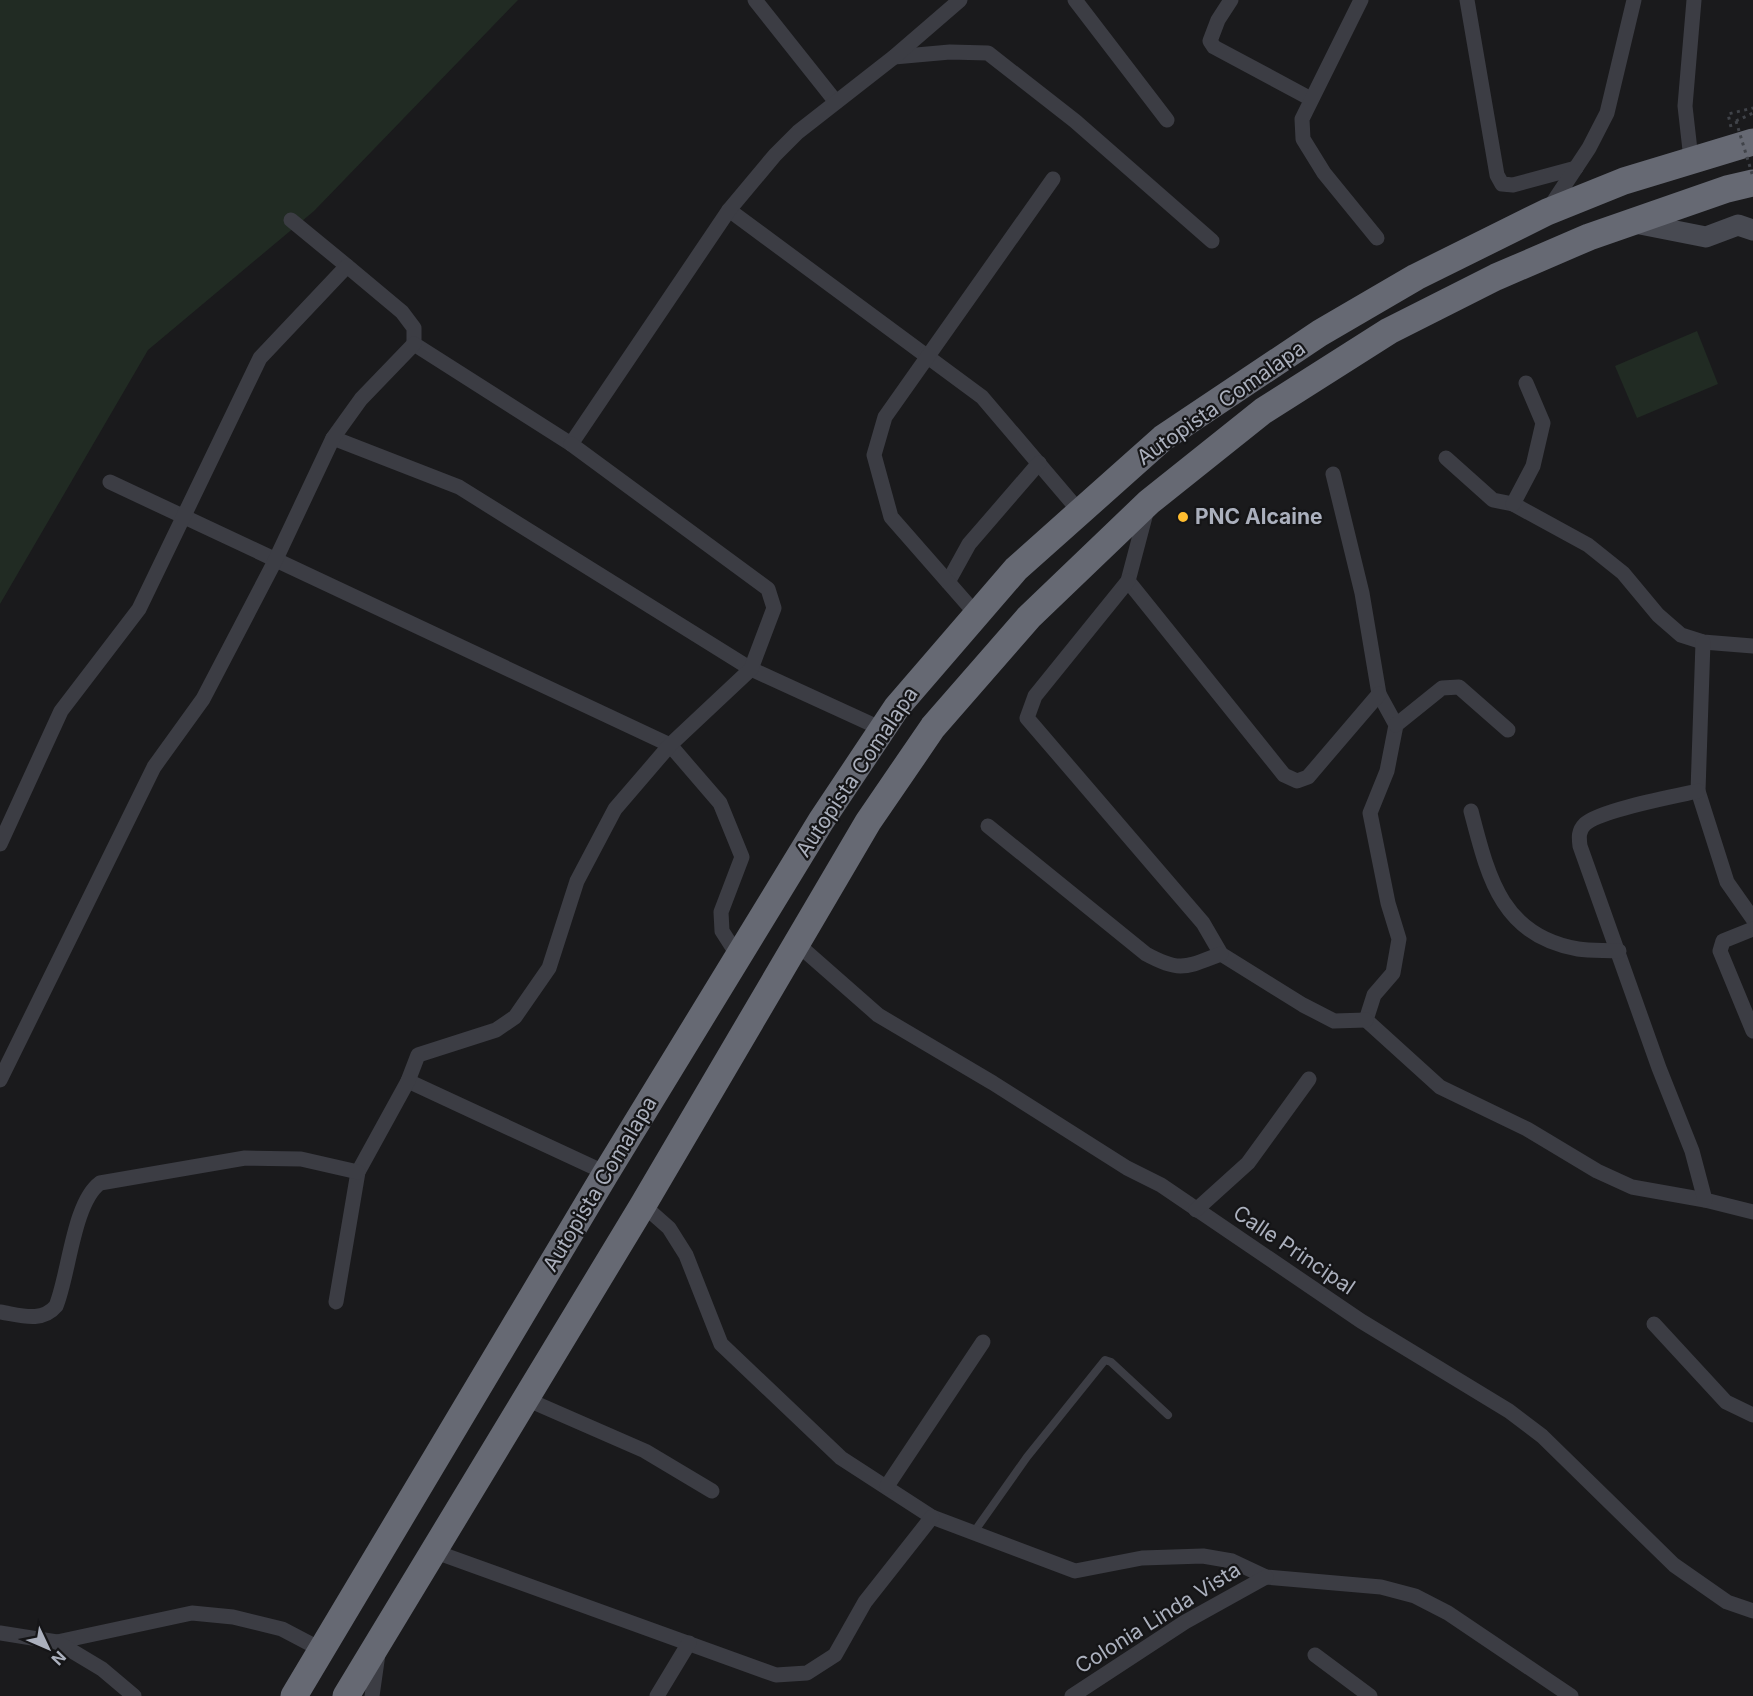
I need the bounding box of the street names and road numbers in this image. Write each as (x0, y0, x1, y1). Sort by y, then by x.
street label: Autopista Comalapa (1132, 335, 1310, 470)
street label: Autopista Comalapa (790, 682, 923, 861)
street label: Autopista Comalapa (537, 1092, 662, 1276)
street label: Calle Principal (1229, 1200, 1360, 1300)
street label: Colonia Linda Vista (1070, 1557, 1245, 1679)

